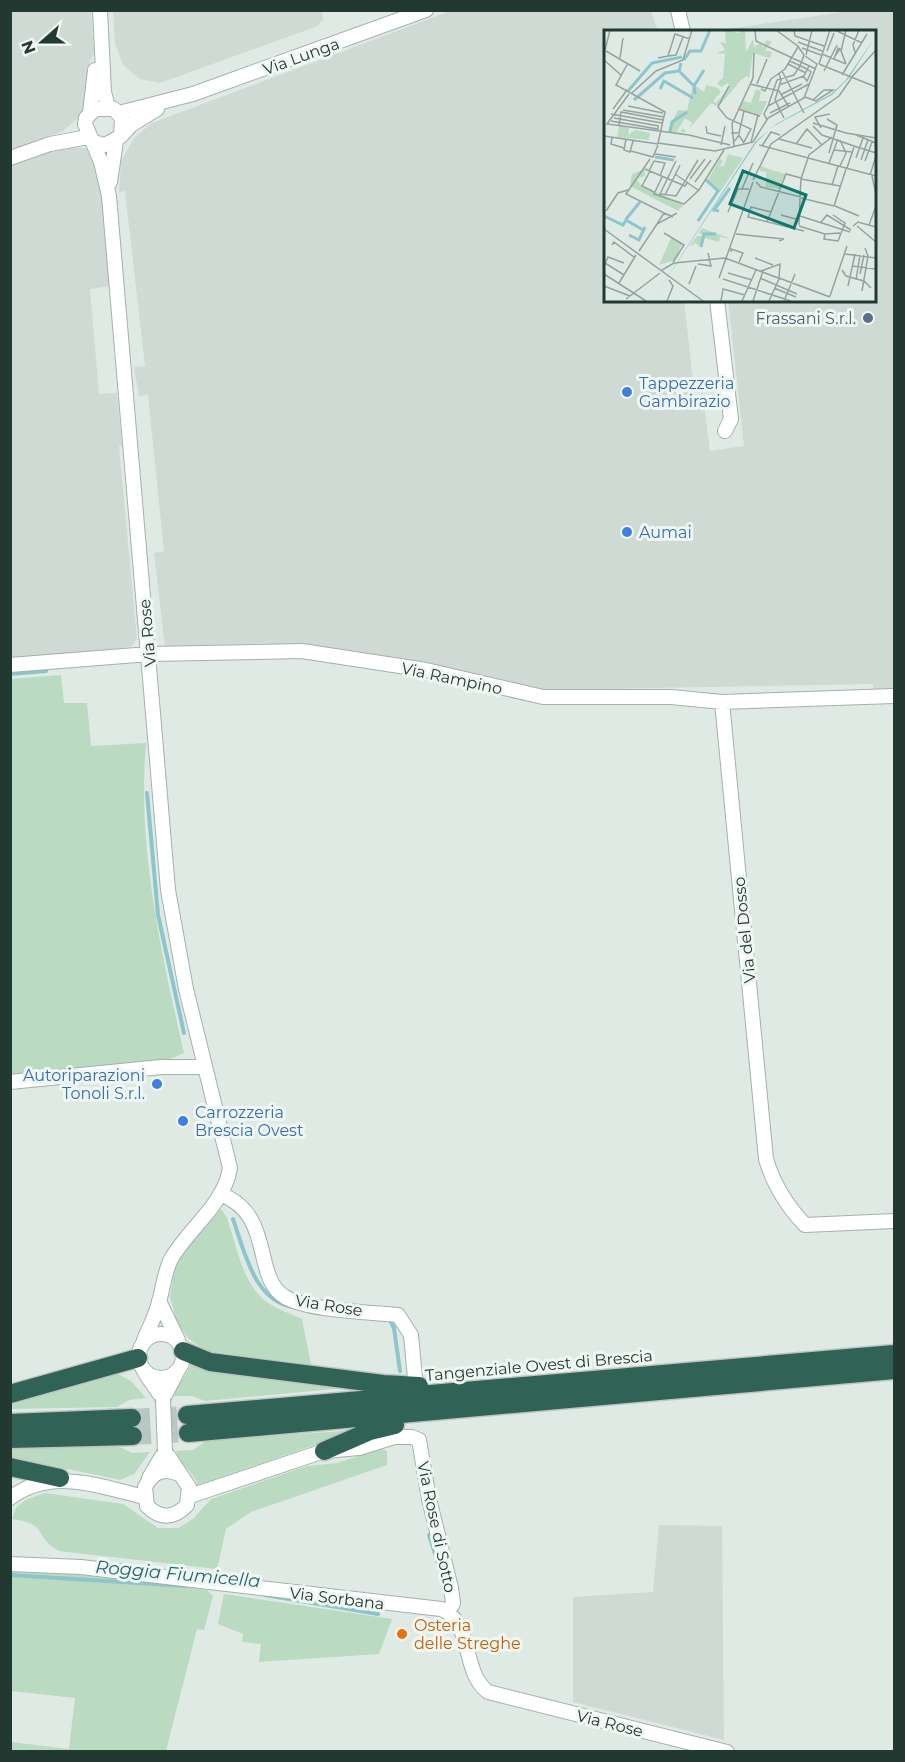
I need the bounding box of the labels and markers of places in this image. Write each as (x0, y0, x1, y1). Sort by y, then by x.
place label: Frassani S.r.l. (756, 309, 856, 328)
marker: Frassani S.r.l. (861, 311, 875, 325)
place label: Tappezzeria Gambirazio (639, 374, 734, 411)
marker: Tappezzeria Gambirazio (620, 385, 634, 399)
place label: Aumai (639, 523, 692, 542)
marker: Aumai (620, 525, 634, 539)
place label: Autoriparazioni Tonoli S.r.l. (23, 1066, 145, 1103)
marker: Autoriparazioni Tonoli S.r.l. (150, 1077, 164, 1091)
place label: Carrozzeria Brescia Ovest (195, 1103, 304, 1140)
marker: Carrozzeria Brescia Ovest (176, 1114, 190, 1128)
place label: Osteria delle Streghe (414, 1616, 521, 1653)
marker: Osteria delle Streghe (395, 1627, 409, 1641)

